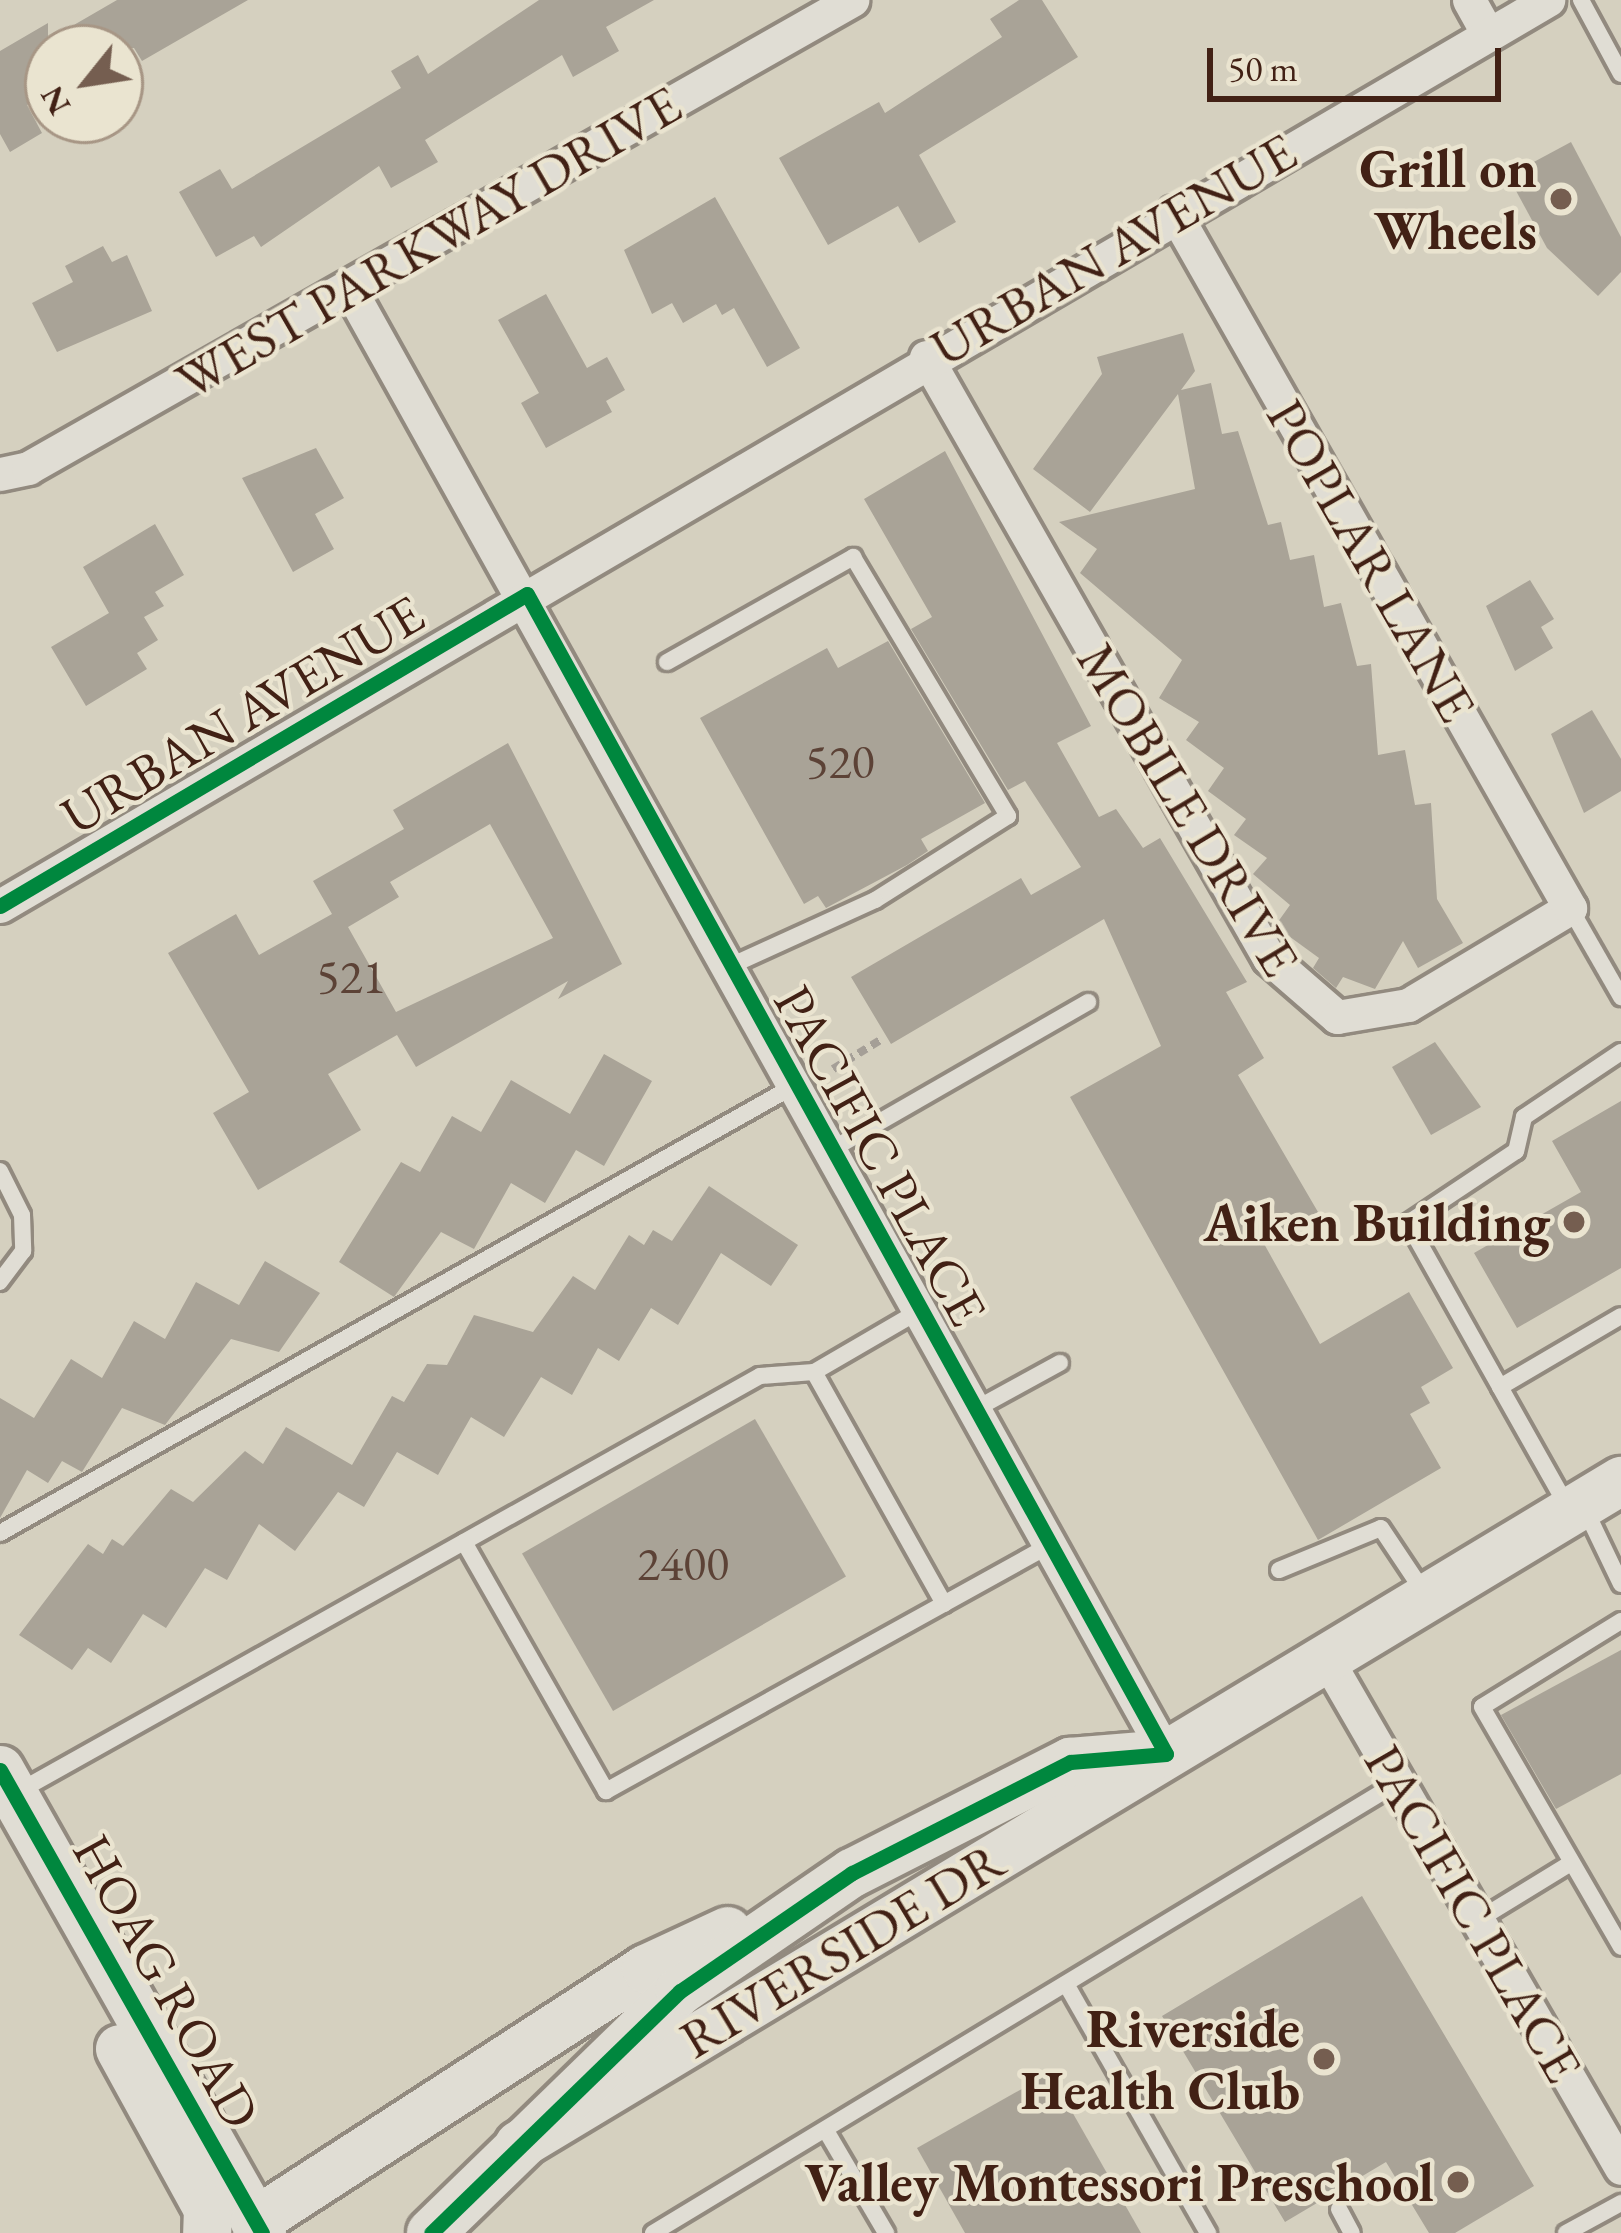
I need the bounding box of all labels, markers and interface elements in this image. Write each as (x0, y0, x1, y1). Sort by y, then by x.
north arrow (24, 24, 144, 144)
scale bar (1213, 24, 1507, 98)
text: 50 m (1228, 45, 1298, 92)
street label: WEST PARKWAY DRIVE (164, 71, 692, 413)
text: N (30, 78, 80, 123)
street label: URBAN AVENUE (919, 118, 1307, 380)
place label: Grill on Wheels (1359, 136, 1537, 262)
marker: Grill on Wheels (1548, 186, 1574, 212)
street label: POPLAR LANE (1254, 387, 1490, 733)
street label: URBAN AVENUE (49, 580, 435, 848)
street label: MOBILE DRIVE (1064, 631, 1314, 987)
house number: 520 (805, 733, 875, 791)
house number: 521 (316, 948, 386, 1006)
street label: PACIFIC PLACE (761, 974, 1001, 1336)
place label: Aiken Building (1204, 1190, 1550, 1254)
marker: Aiken Building (1561, 1209, 1587, 1235)
house number: 2400 (637, 1535, 729, 1593)
street label: PACIFIC PLACE (1351, 1733, 1597, 2093)
street label: HOAG ROAD (60, 1823, 274, 2139)
street label: RIVERSIDE DR (668, 1827, 1016, 2071)
place label: Riverside Health Club (1021, 1996, 1300, 2122)
marker: Riverside Health Club (1311, 2046, 1337, 2072)
place label: Valley Montessori Preschool (804, 2150, 1434, 2214)
marker: Valley Montessori Preschool (1445, 2169, 1471, 2195)

